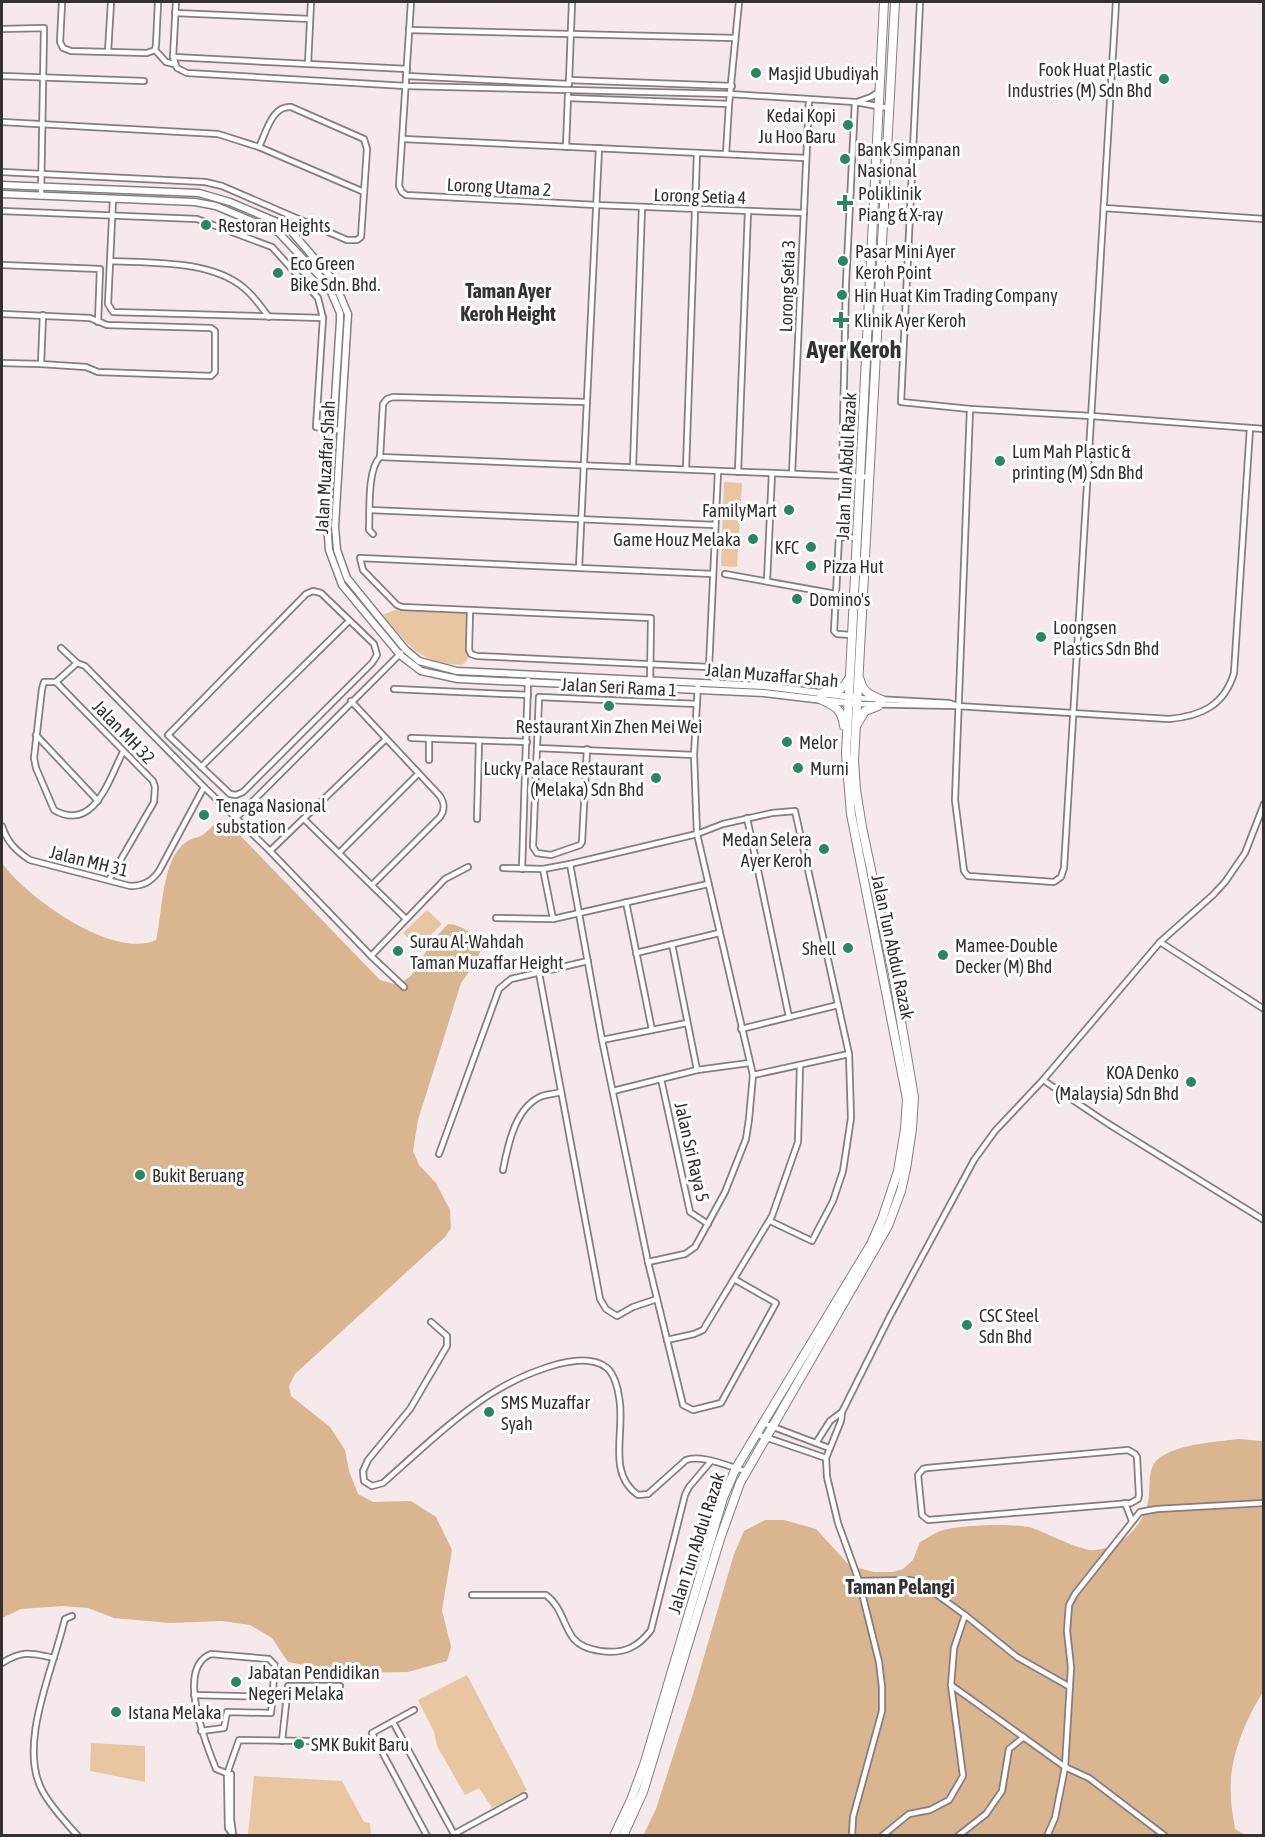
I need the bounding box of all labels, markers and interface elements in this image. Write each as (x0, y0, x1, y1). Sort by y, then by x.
place label: Fook Huat Plastic Industries (M) Sdn Bhd (1007, 59, 1152, 101)
place label: Masjid Ubudiyah (768, 63, 879, 84)
marker: Masjid Ubudiyah (749, 66, 763, 80)
marker: Fook Huat Plastic Industries (M) Sdn Bhd (1157, 72, 1171, 86)
place label: Kedai Kopi Ju Hoo Baru (758, 105, 836, 147)
marker: Kedai Kopi Ju Hoo Baru (841, 118, 855, 132)
place label: Bank Simpanan Nasional (857, 139, 960, 181)
marker: Bank Simpanan Nasional (838, 152, 852, 166)
street label: Lorong Utama 2 (446, 174, 552, 200)
place label: Poliklinik Piang & X-ray (858, 183, 943, 225)
street label: Lorong Setia 4 (653, 184, 747, 208)
marker: Poliklinik Piang & X-ray (836, 194, 854, 212)
place label: Restoran Heights (218, 215, 330, 236)
marker: Restoran Heights (199, 218, 213, 232)
street label: Lorong Setia 3 (775, 239, 799, 333)
place label: Pasar Mini Ayer Keroh Point (855, 241, 956, 283)
place label: Eco Green Bike Sdn. Bhd. (290, 253, 380, 295)
marker: Pasar Mini Ayer Keroh Point (836, 254, 850, 268)
marker: Eco Green Bike Sdn. Bhd. (271, 266, 285, 280)
district label: Taman Ayer Keroh Height (460, 279, 556, 325)
place label: Hin Huat Kim Trading Company (854, 285, 1058, 306)
marker: Hin Huat Kim Trading Company (835, 288, 849, 302)
place label: Klinik Ayer Keroh (854, 310, 966, 331)
marker: Klinik Ayer Keroh (832, 311, 850, 329)
district label: Ayer Keroh (806, 336, 901, 363)
street label: Jalan Tun Abdul Razak (832, 392, 860, 540)
street label: Jalan Muzaffar Shah (311, 400, 339, 534)
place label: Lum Mah Plastic & printing (M) Sdn Bhd (1012, 441, 1143, 483)
marker: Lum Mah Plastic & printing (M) Sdn Bhd (993, 454, 1007, 468)
place label: FamilyMart (702, 500, 777, 521)
marker: FamilyMart (782, 503, 796, 517)
place label: Game Houz Melaka (613, 529, 741, 550)
marker: Game Houz Melaka (746, 532, 760, 546)
place label: KFC (775, 537, 799, 558)
marker: KFC (804, 540, 818, 554)
place label: Pizza Hut (823, 556, 884, 577)
marker: Pizza Hut (804, 559, 818, 573)
place label: Domino's (809, 589, 870, 610)
marker: Domino's (790, 592, 804, 606)
place label: Loongsen Plastics Sdn Bhd (1053, 617, 1159, 659)
marker: Loongsen Plastics Sdn Bhd (1034, 630, 1048, 644)
street label: Jalan Muzaffar Shah (705, 659, 839, 691)
street label: Jalan Seri Rama 1 (561, 673, 677, 701)
street label: Jalan MH 32 (89, 696, 159, 768)
marker: Restaurant Xin Zhen Mei Wei (602, 699, 616, 713)
place label: Restaurant Xin Zhen Mei Wei (516, 716, 702, 737)
place label: Melor (799, 732, 838, 753)
marker: Melor (780, 735, 794, 749)
place label: Lucky Palace Restaurant (Melaka) Sdn Bhd (484, 758, 644, 800)
place label: Murni (810, 758, 849, 779)
marker: Murni (791, 761, 805, 775)
marker: Lucky Palace Restaurant (Melaka) Sdn Bhd (649, 771, 663, 785)
place label: Tenaga Nasional substation (216, 795, 326, 837)
marker: Tenaga Nasional substation (197, 808, 211, 822)
place label: Medan Selera Ayer Keroh (722, 829, 812, 871)
street label: Jalan MH 31 (47, 841, 131, 881)
marker: Medan Selera Ayer Keroh (817, 842, 831, 856)
street label: Jalan Tun Abdul Razak (867, 873, 919, 1021)
place label: Surau Al-Wahdah Taman Muzaffar Height (410, 931, 563, 973)
place label: Mamee-Double Decker (M) Bhd (955, 935, 1058, 977)
place label: Shell (802, 938, 836, 959)
marker: Shell (841, 941, 855, 955)
marker: Surau Al-Wahdah Taman Muzaffar Height (391, 944, 405, 958)
marker: Mamee-Double Decker (M) Bhd (936, 948, 950, 962)
place label: KOA Denko (Malaysia) Sdn Bhd (1055, 1062, 1179, 1104)
marker: KOA Denko (Malaysia) Sdn Bhd (1184, 1075, 1198, 1089)
street label: Jalan Sri Raya 5 (670, 1100, 714, 1204)
place label: Bukit Beruang (152, 1165, 244, 1186)
marker: Bukit Beruang (133, 1168, 147, 1182)
place label: CSC Steel Sdn Bhd (979, 1305, 1039, 1347)
marker: CSC Steel Sdn Bhd (960, 1318, 974, 1332)
place label: SMS Muzaffar Syah (501, 1392, 590, 1434)
marker: SMS Muzaffar Syah (482, 1405, 496, 1419)
street label: Jalan Tun Abdul Razak (663, 1470, 729, 1616)
district label: Taman Pelangi (846, 1575, 955, 1598)
place label: Jabatan Pendidikan Negeri Melaka (248, 1662, 380, 1704)
marker: Jabatan Pendidikan Negeri Melaka (229, 1675, 243, 1689)
place label: Istana Melaka (128, 1702, 222, 1723)
marker: Istana Melaka (109, 1705, 123, 1719)
place label: SMK Bukit Baru (311, 1734, 409, 1755)
marker: SMK Bukit Baru (292, 1737, 306, 1751)

